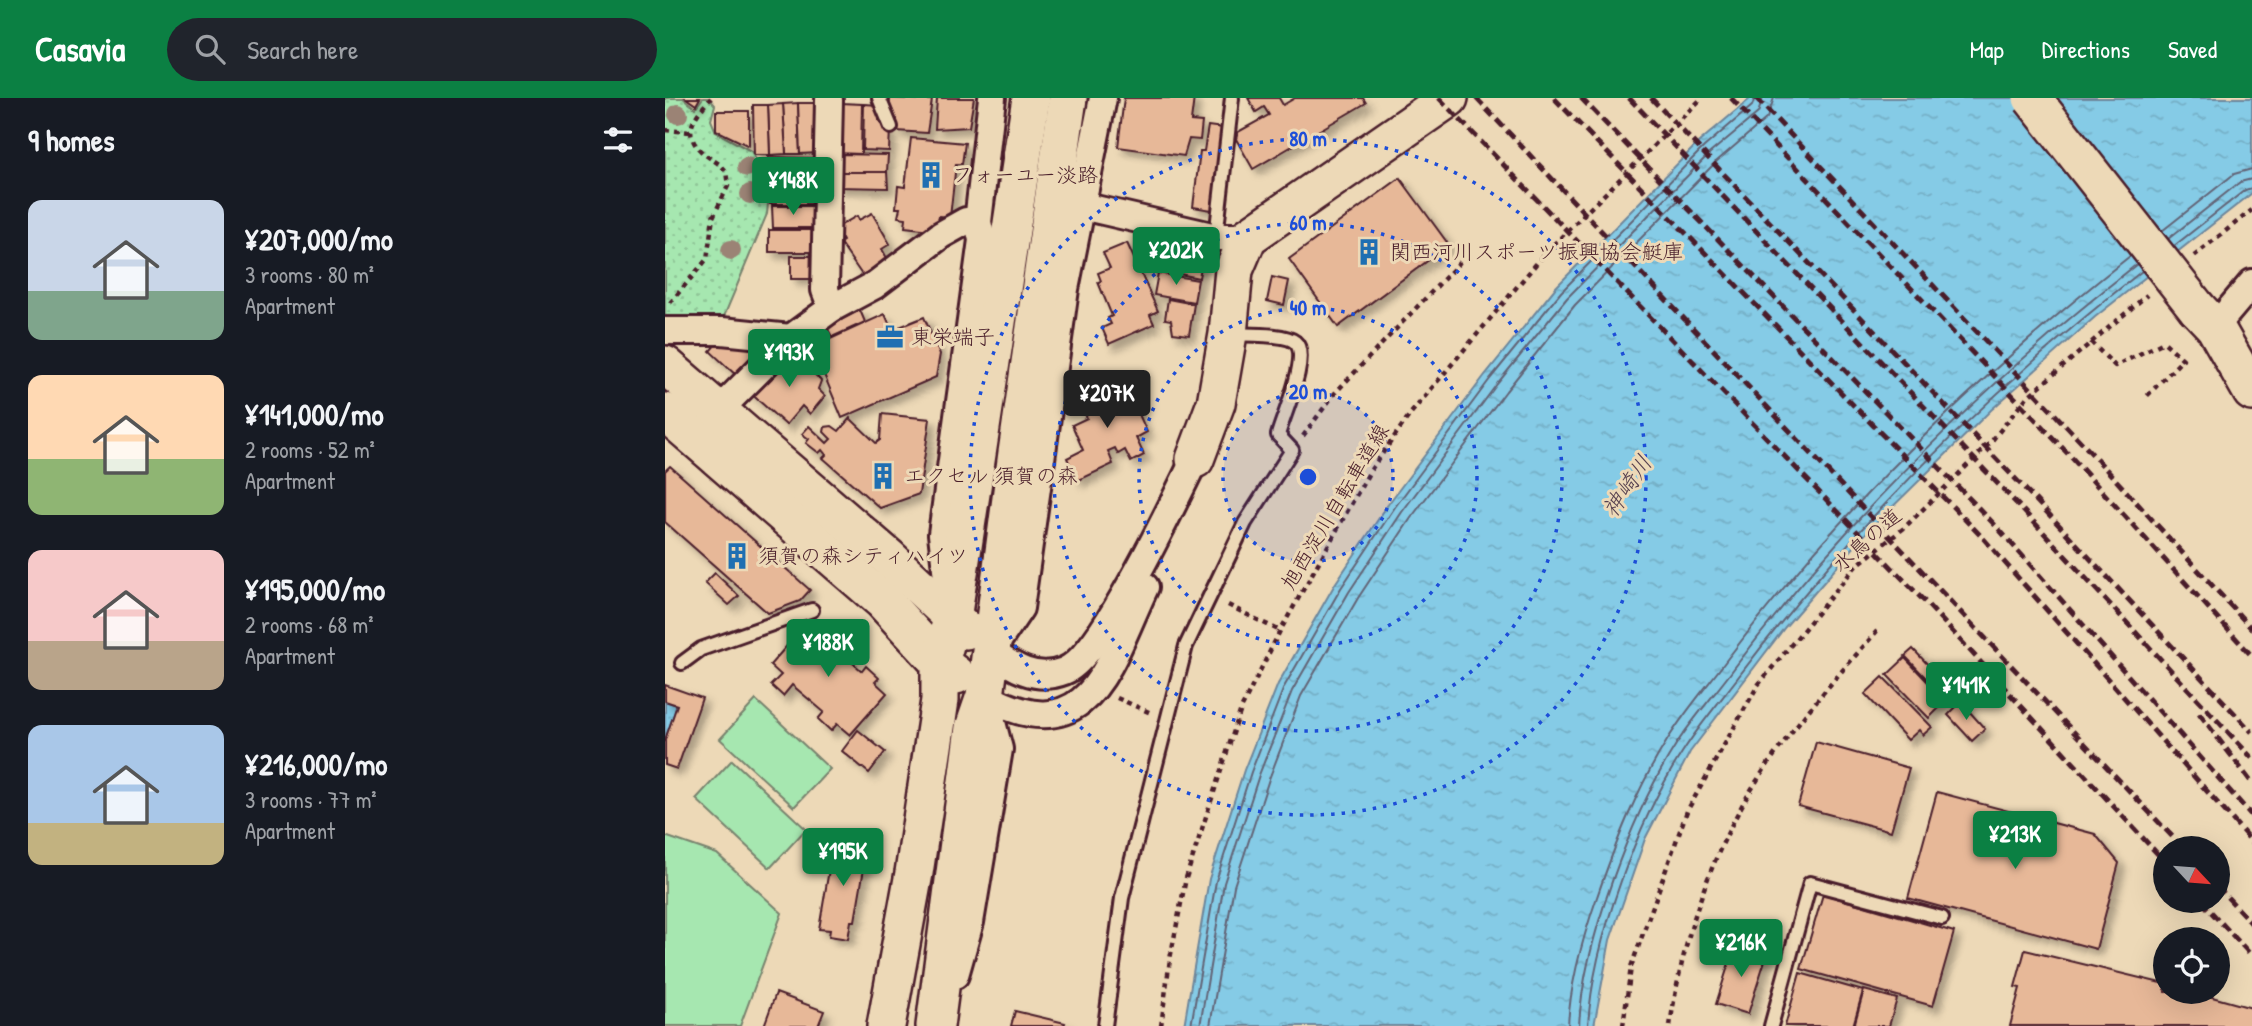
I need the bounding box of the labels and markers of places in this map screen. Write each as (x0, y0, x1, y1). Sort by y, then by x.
pin: ¥148K (744, 158, 842, 217)
building icon: フォーユー淡路 (916, 160, 946, 190)
place label: フォーユー淡路 (952, 160, 1098, 189)
pin: ¥202K (1127, 228, 1225, 287)
building icon: 関西河川スポーツ振興協会艇庫 (1354, 237, 1384, 267)
place label: 関西河川スポーツ振興協会艇庫 (1390, 237, 1684, 266)
office icon: 東栄端子 (875, 322, 905, 352)
place label: 東栄端子 (911, 322, 995, 351)
pin: ¥193K (740, 330, 838, 389)
pin: ¥207K (1058, 370, 1156, 430)
building icon: エクセル 須賀の森 (868, 461, 898, 491)
place label: エクセル 須賀の森 (904, 461, 1078, 490)
centre of rings (1296, 465, 1320, 489)
building icon: 須賀の森シティハイツ (722, 541, 752, 571)
place label: 須賀の森シティハイツ (758, 541, 968, 570)
pin: ¥188K (779, 620, 877, 679)
pin: ¥141K (1917, 662, 2015, 722)
pin: ¥213K (1966, 812, 2064, 871)
pin: ¥195K (794, 828, 892, 888)
pin: ¥216K (1692, 920, 1790, 979)

